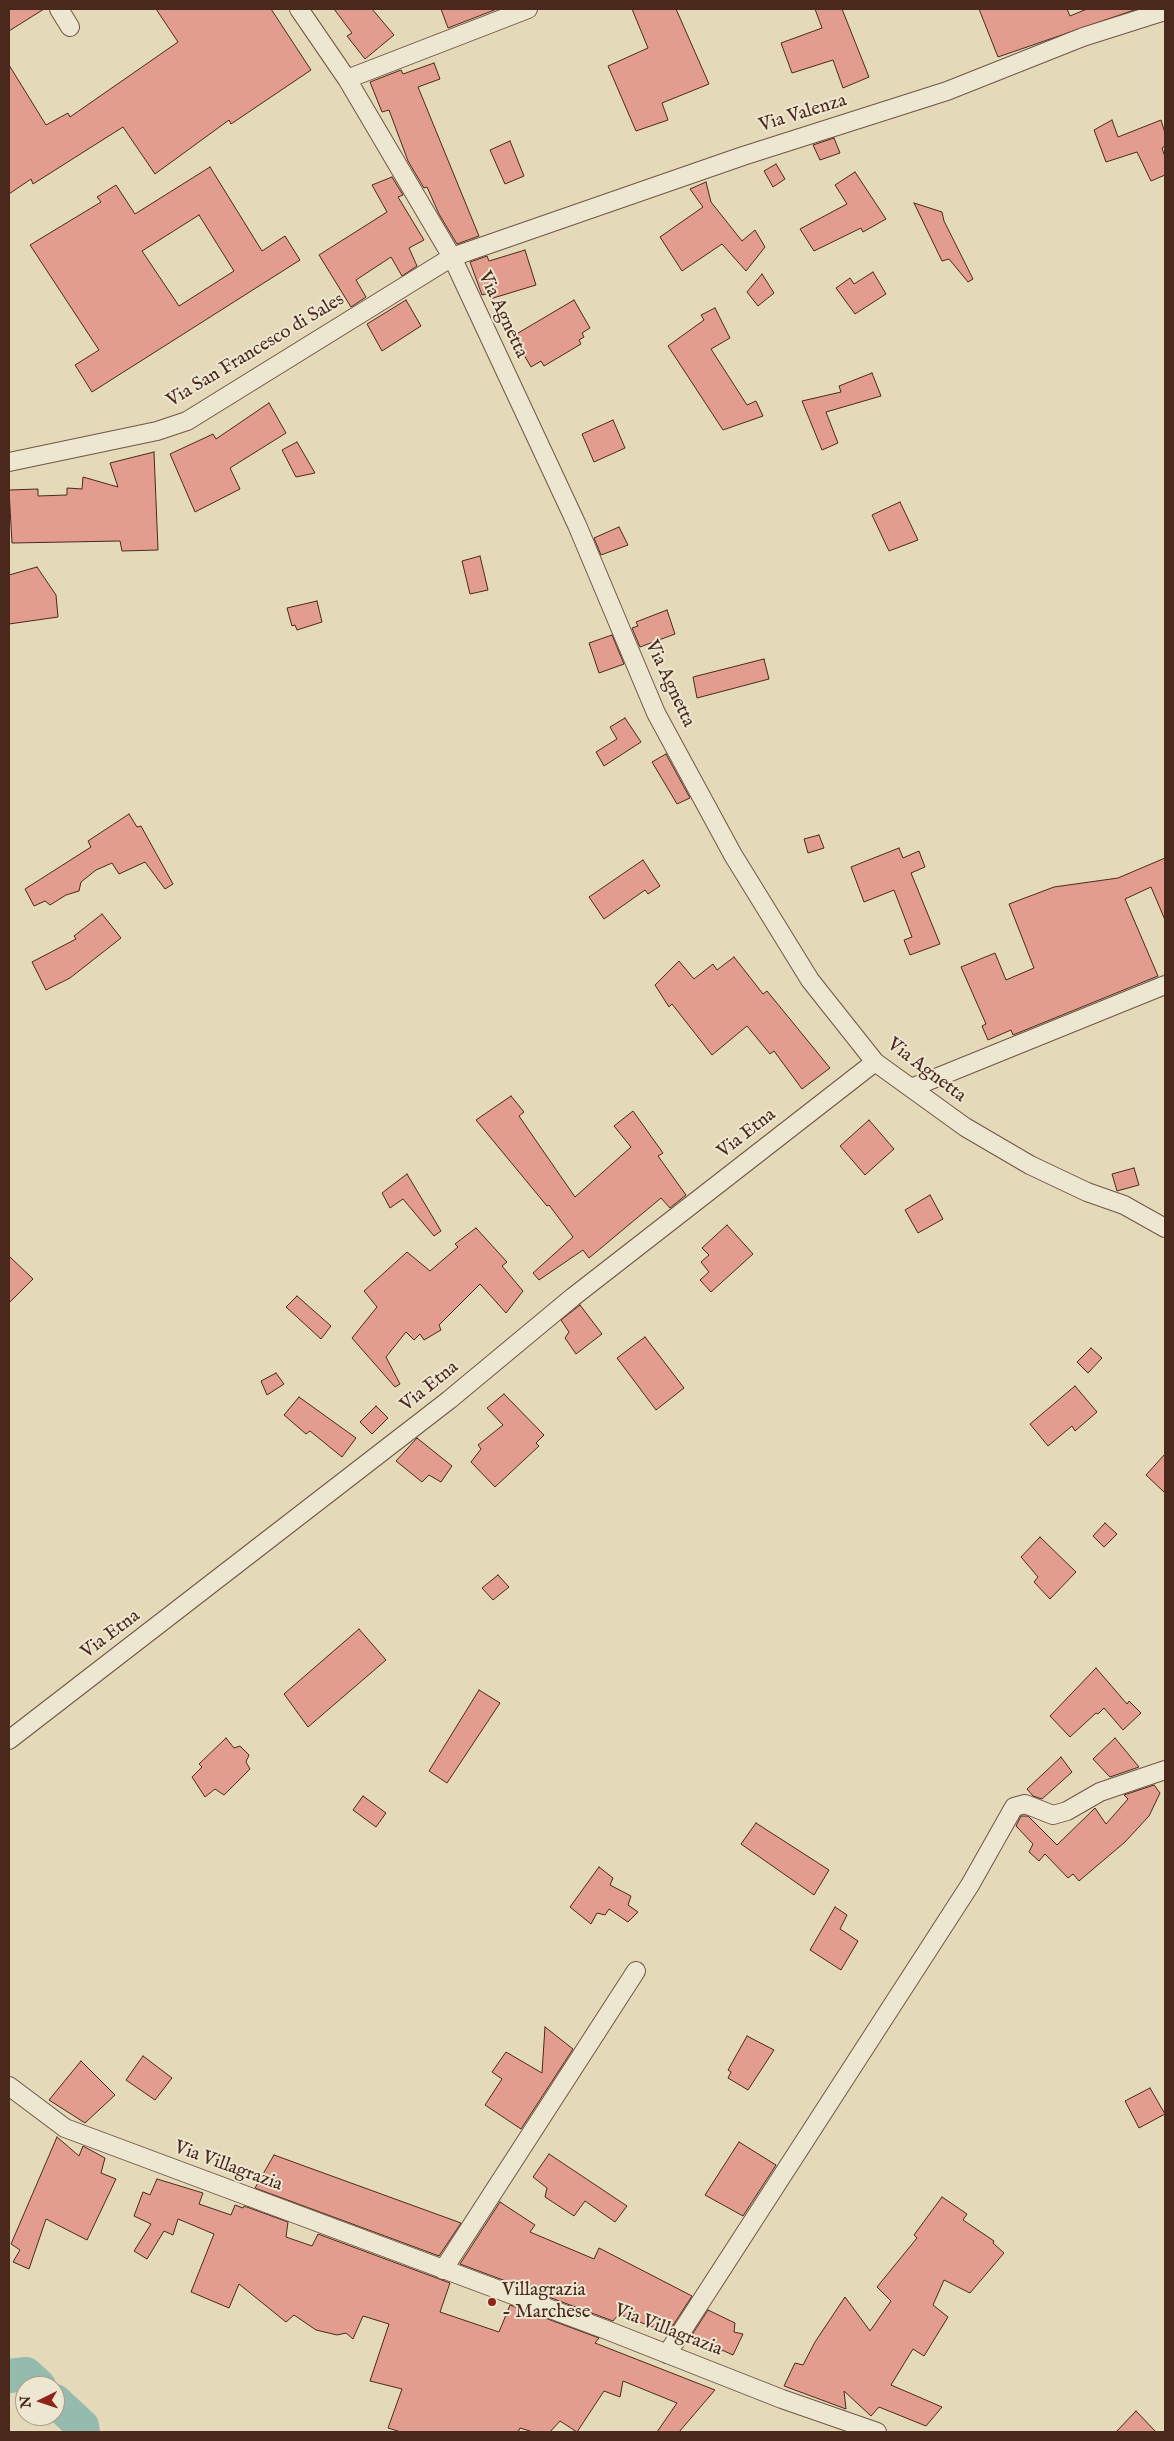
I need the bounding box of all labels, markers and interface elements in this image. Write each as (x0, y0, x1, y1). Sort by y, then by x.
street label: Via Valenza (757, 90, 849, 138)
street label: Via Agnetta (472, 268, 532, 362)
street label: Via San Francesco di Sales (163, 289, 349, 413)
street label: Via Agnetta (639, 637, 699, 731)
street label: Via Agnetta (882, 1034, 970, 1108)
street label: Via Etna (713, 1104, 781, 1164)
street label: Via Etna (396, 1357, 464, 1417)
street label: Via Etna (77, 1605, 145, 1665)
street label: Via Villagrazia (171, 2137, 285, 2197)
place label: Villagrazia - Marchese (502, 2280, 590, 2324)
marker: Villagrazia - Marchese (486, 2296, 498, 2308)
street label: Via Villagrazia (611, 2300, 725, 2362)
north arrow (15, 2376, 65, 2426)
text: N (17, 2395, 35, 2409)

